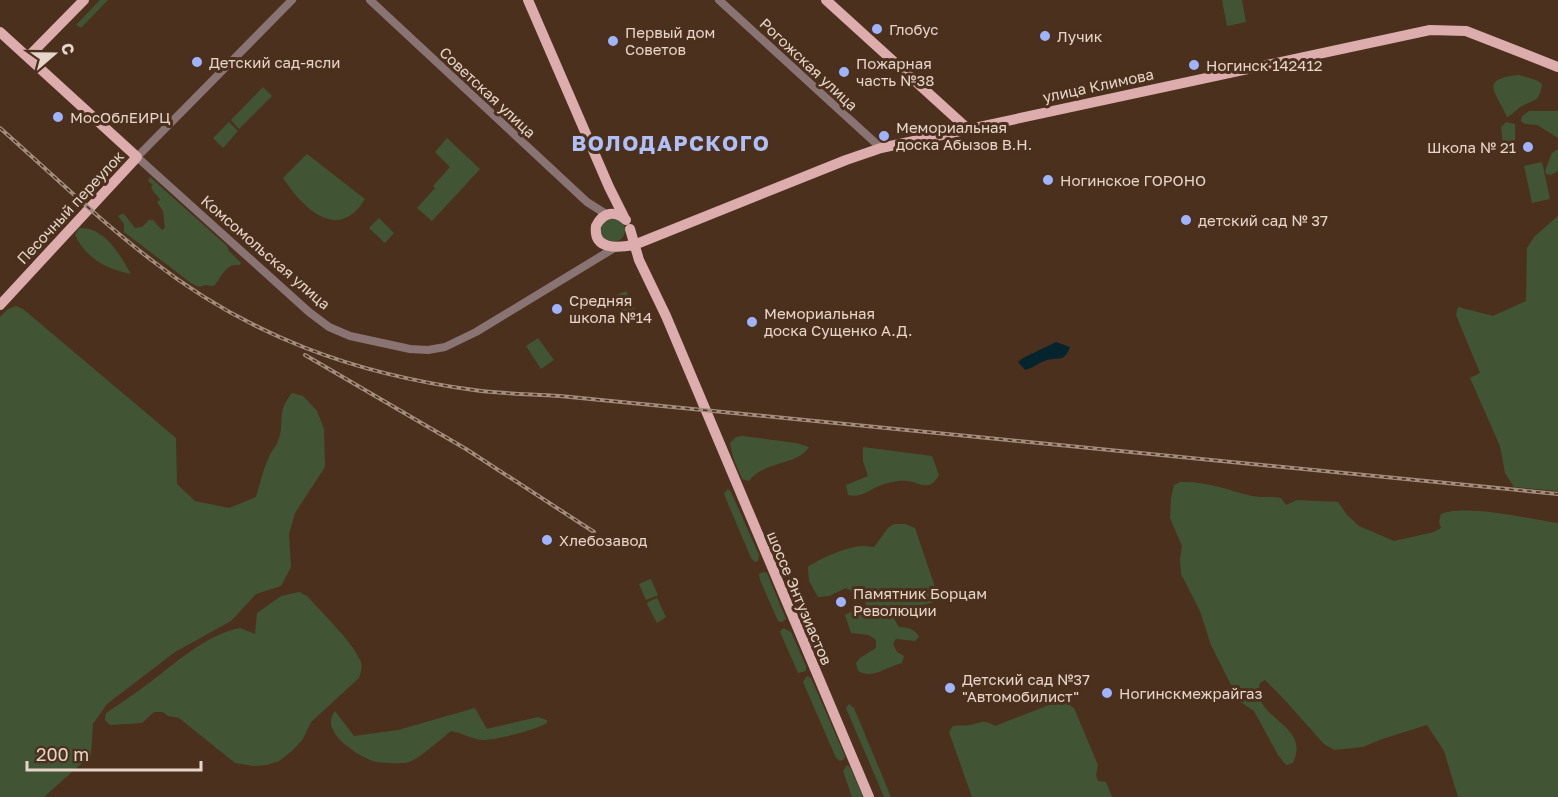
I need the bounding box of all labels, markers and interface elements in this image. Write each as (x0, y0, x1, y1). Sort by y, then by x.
street label: Рогожская улица (756, 14, 862, 114)
place label: Глобус (889, 20, 938, 38)
marker: Глобус (870, 22, 884, 36)
place label: Первый дом Советов (625, 23, 715, 58)
north arrow (24, 24, 84, 84)
place label: Лучик (1057, 27, 1103, 45)
marker: Лучик (1038, 29, 1052, 43)
marker: Первый дом Советов (606, 34, 620, 48)
text: С (57, 40, 79, 58)
street label: Советская улица (436, 43, 540, 141)
place label: Детский сад-ясли (209, 53, 340, 71)
place label: Пожарная часть №38 (856, 54, 934, 89)
marker: Детский сад-ясли (190, 55, 204, 69)
place label: Ногинск 142412 (1206, 56, 1322, 74)
marker: Ногинск 142412 (1187, 58, 1201, 72)
street label: улица Климова (1041, 64, 1155, 106)
marker: Пожарная часть №38 (837, 65, 851, 79)
place label: МосОблЕИРЦ (70, 108, 171, 126)
marker: МосОблЕИРЦ (51, 110, 65, 124)
place label: Мемориальная доска Абызов В.Н. (896, 118, 1032, 153)
marker: Мемориальная доска Абызов В.Н. (877, 129, 891, 143)
district label: ВОЛОДАРСКОГО (572, 130, 770, 156)
place label: Школа № 21 (1427, 138, 1516, 156)
marker: Школа № 21 (1521, 140, 1535, 154)
street label: Песочный переулок (13, 146, 127, 267)
place label: Ногинское ГОРОНО (1060, 171, 1206, 189)
marker: Ногинское ГОРОНО (1041, 173, 1055, 187)
street label: Комсомольская улица (198, 191, 334, 313)
place label: детский сад № 37 (1198, 211, 1328, 229)
marker: детский сад № 37 (1179, 213, 1193, 227)
place label: Средняя школа №14 (569, 291, 652, 326)
marker: Средняя школа №14 (550, 302, 564, 316)
place label: Мемориальная доска Сущенко А.Д. (764, 304, 912, 339)
marker: Мемориальная доска Сущенко А.Д. (745, 315, 759, 329)
street label: шоссе Энтузиастов (764, 528, 836, 668)
place label: Хлебозавод (559, 531, 647, 549)
marker: Хлебозавод (540, 533, 554, 547)
place label: Памятник Борцам Революции (853, 584, 987, 619)
marker: Памятник Борцам Революции (834, 595, 848, 609)
place label: Детский сад №37 "Автомобилист" (962, 670, 1090, 705)
marker: Детский сад №37 "Автомобилист" (943, 681, 957, 695)
place label: Ногинскмежрайгаз (1119, 684, 1263, 702)
marker: Ногинскмежрайгаз (1100, 686, 1114, 700)
scale bar (27, 734, 201, 772)
text: 200 m (36, 743, 89, 765)

